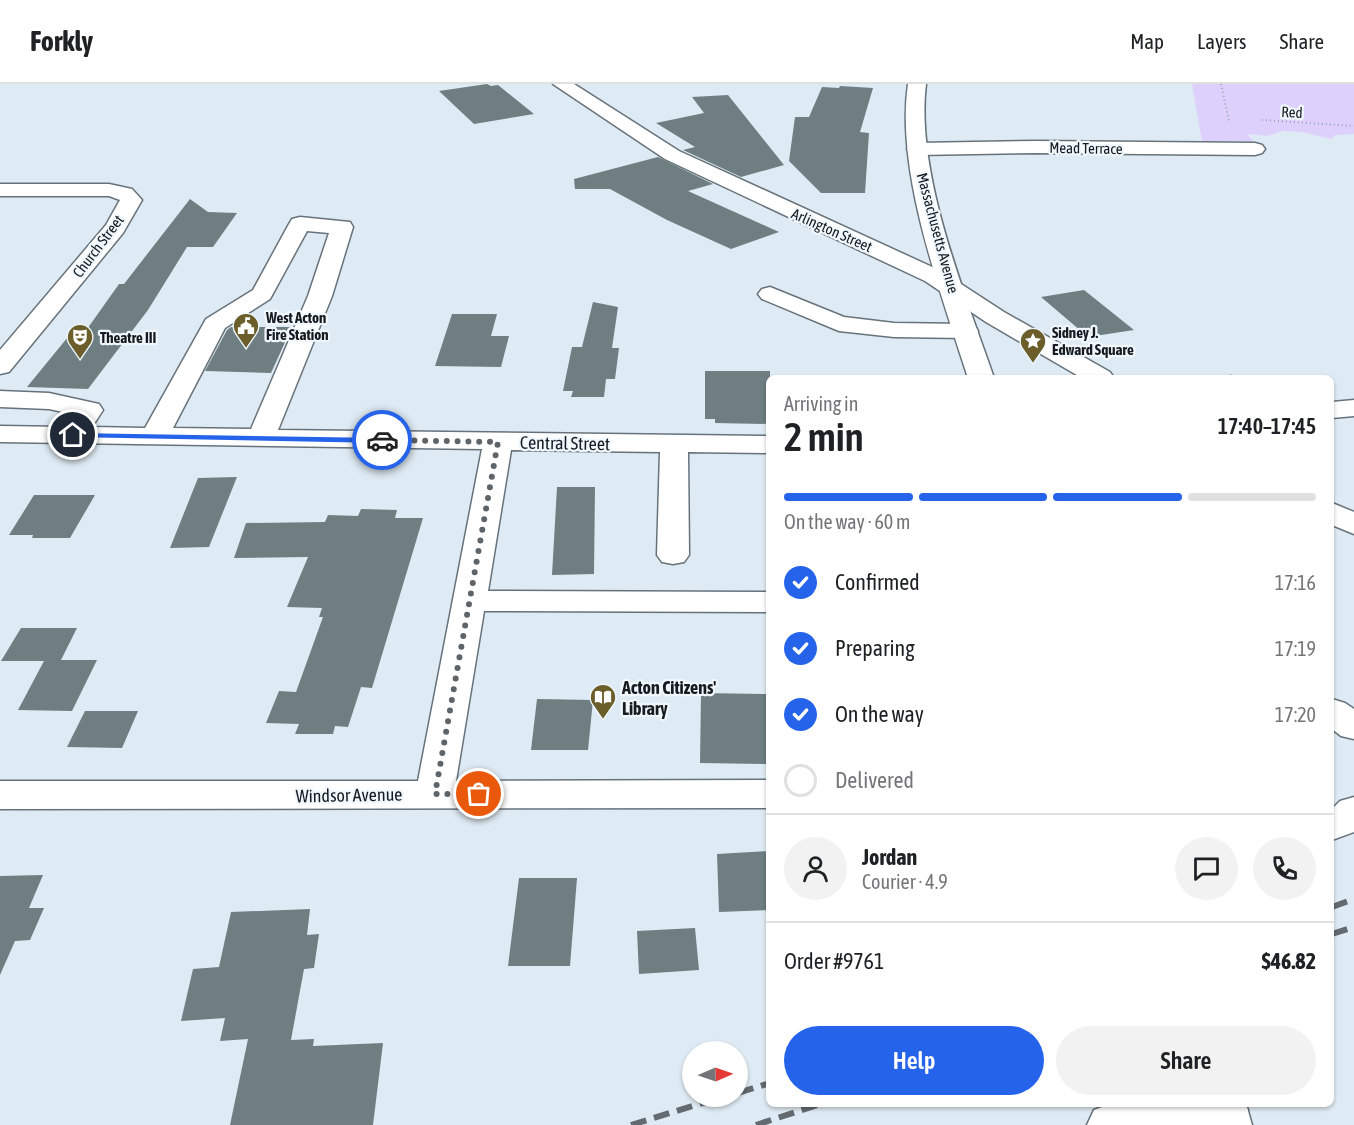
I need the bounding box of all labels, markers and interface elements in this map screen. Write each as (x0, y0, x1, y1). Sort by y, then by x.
text: Forkly (30, 25, 93, 57)
text: Map (1130, 29, 1164, 53)
text: Layers (1197, 29, 1247, 53)
text: Share (1280, 29, 1324, 53)
street label: Red (1281, 103, 1303, 121)
street label: Mead Terrace (1049, 139, 1123, 157)
street label: Massachusetts Avenue (914, 171, 962, 295)
street label: Arlington Street (789, 205, 875, 255)
street label: Church Street (69, 212, 127, 280)
place label: West Acton Fire Station (265, 309, 328, 343)
public building icon: West Acton Fire Station (231, 311, 261, 349)
theatre icon: Theatre III (65, 322, 95, 360)
place label: Sidney J. Edward Square (1052, 324, 1134, 358)
place icon: Sidney J. Edward Square (1018, 326, 1048, 364)
place label: Theatre III (100, 329, 157, 346)
text: Arriving in (784, 392, 858, 415)
pin (47, 409, 98, 460)
courier (352, 410, 412, 470)
text: 17:40–17:45 (1218, 413, 1316, 439)
text: 2 min (784, 415, 864, 459)
icon: home (56, 418, 89, 451)
icon: car (366, 424, 399, 457)
street label: Central Street (520, 432, 610, 454)
text: On the way · 60 m (784, 510, 910, 533)
icon: check (784, 566, 817, 599)
text: Confirmed (835, 569, 920, 595)
text: 17:16 (1275, 571, 1316, 594)
icon: check (784, 632, 817, 665)
text: Preparing (835, 635, 915, 661)
text: 17:19 (1275, 637, 1316, 660)
place label: Acton Citizens' Library (621, 677, 716, 719)
library icon: Acton Citizens' Library (588, 682, 618, 720)
icon: check (784, 698, 817, 731)
text: On the way (835, 701, 924, 727)
text: 17:20 (1275, 703, 1316, 726)
text: Delivered (835, 767, 914, 793)
pin (453, 768, 504, 819)
icon: bag (462, 777, 495, 810)
street label: Windsor Avenue (295, 784, 403, 806)
button: person (784, 837, 847, 900)
button: chat (1175, 837, 1238, 900)
button: phone (1253, 837, 1316, 900)
text: Jordan (862, 844, 917, 870)
text: Courier · 4.9 (862, 870, 948, 893)
text: Order #9761 (784, 948, 884, 974)
text: $46.82 (1261, 948, 1316, 974)
button: Help (784, 1026, 1044, 1095)
button: Share (1056, 1026, 1316, 1095)
north arrow (682, 1041, 748, 1107)
map controls (682, 1041, 748, 1107)

